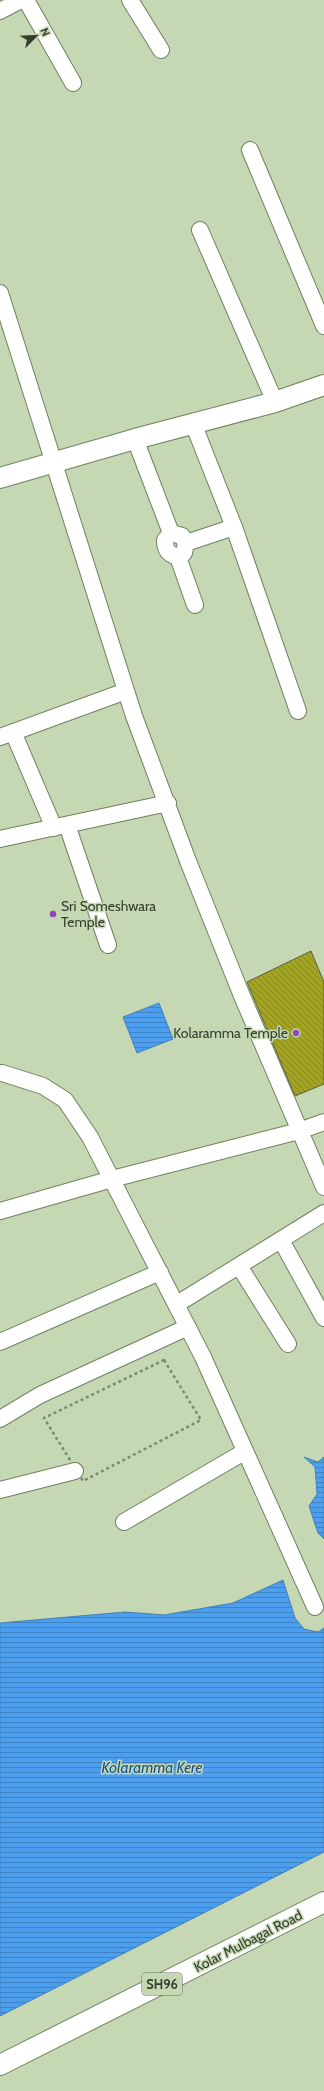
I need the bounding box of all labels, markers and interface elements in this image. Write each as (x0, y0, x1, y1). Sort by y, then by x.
north arrow (16, 16, 56, 56)
text: N (37, 26, 53, 38)
place label: Sri Someshwara Temple (61, 897, 156, 931)
marker: Sri Someshwara Temple (48, 909, 58, 919)
place label: Kolaramma Temple (173, 1024, 288, 1042)
marker: Kolaramma Temple (291, 1028, 301, 1038)
water label: Kolaramma Kere (102, 1759, 203, 1777)
street label: Kolar Mulbagal Road (191, 1906, 305, 1976)
road number: SH96 (142, 1973, 182, 1995)

